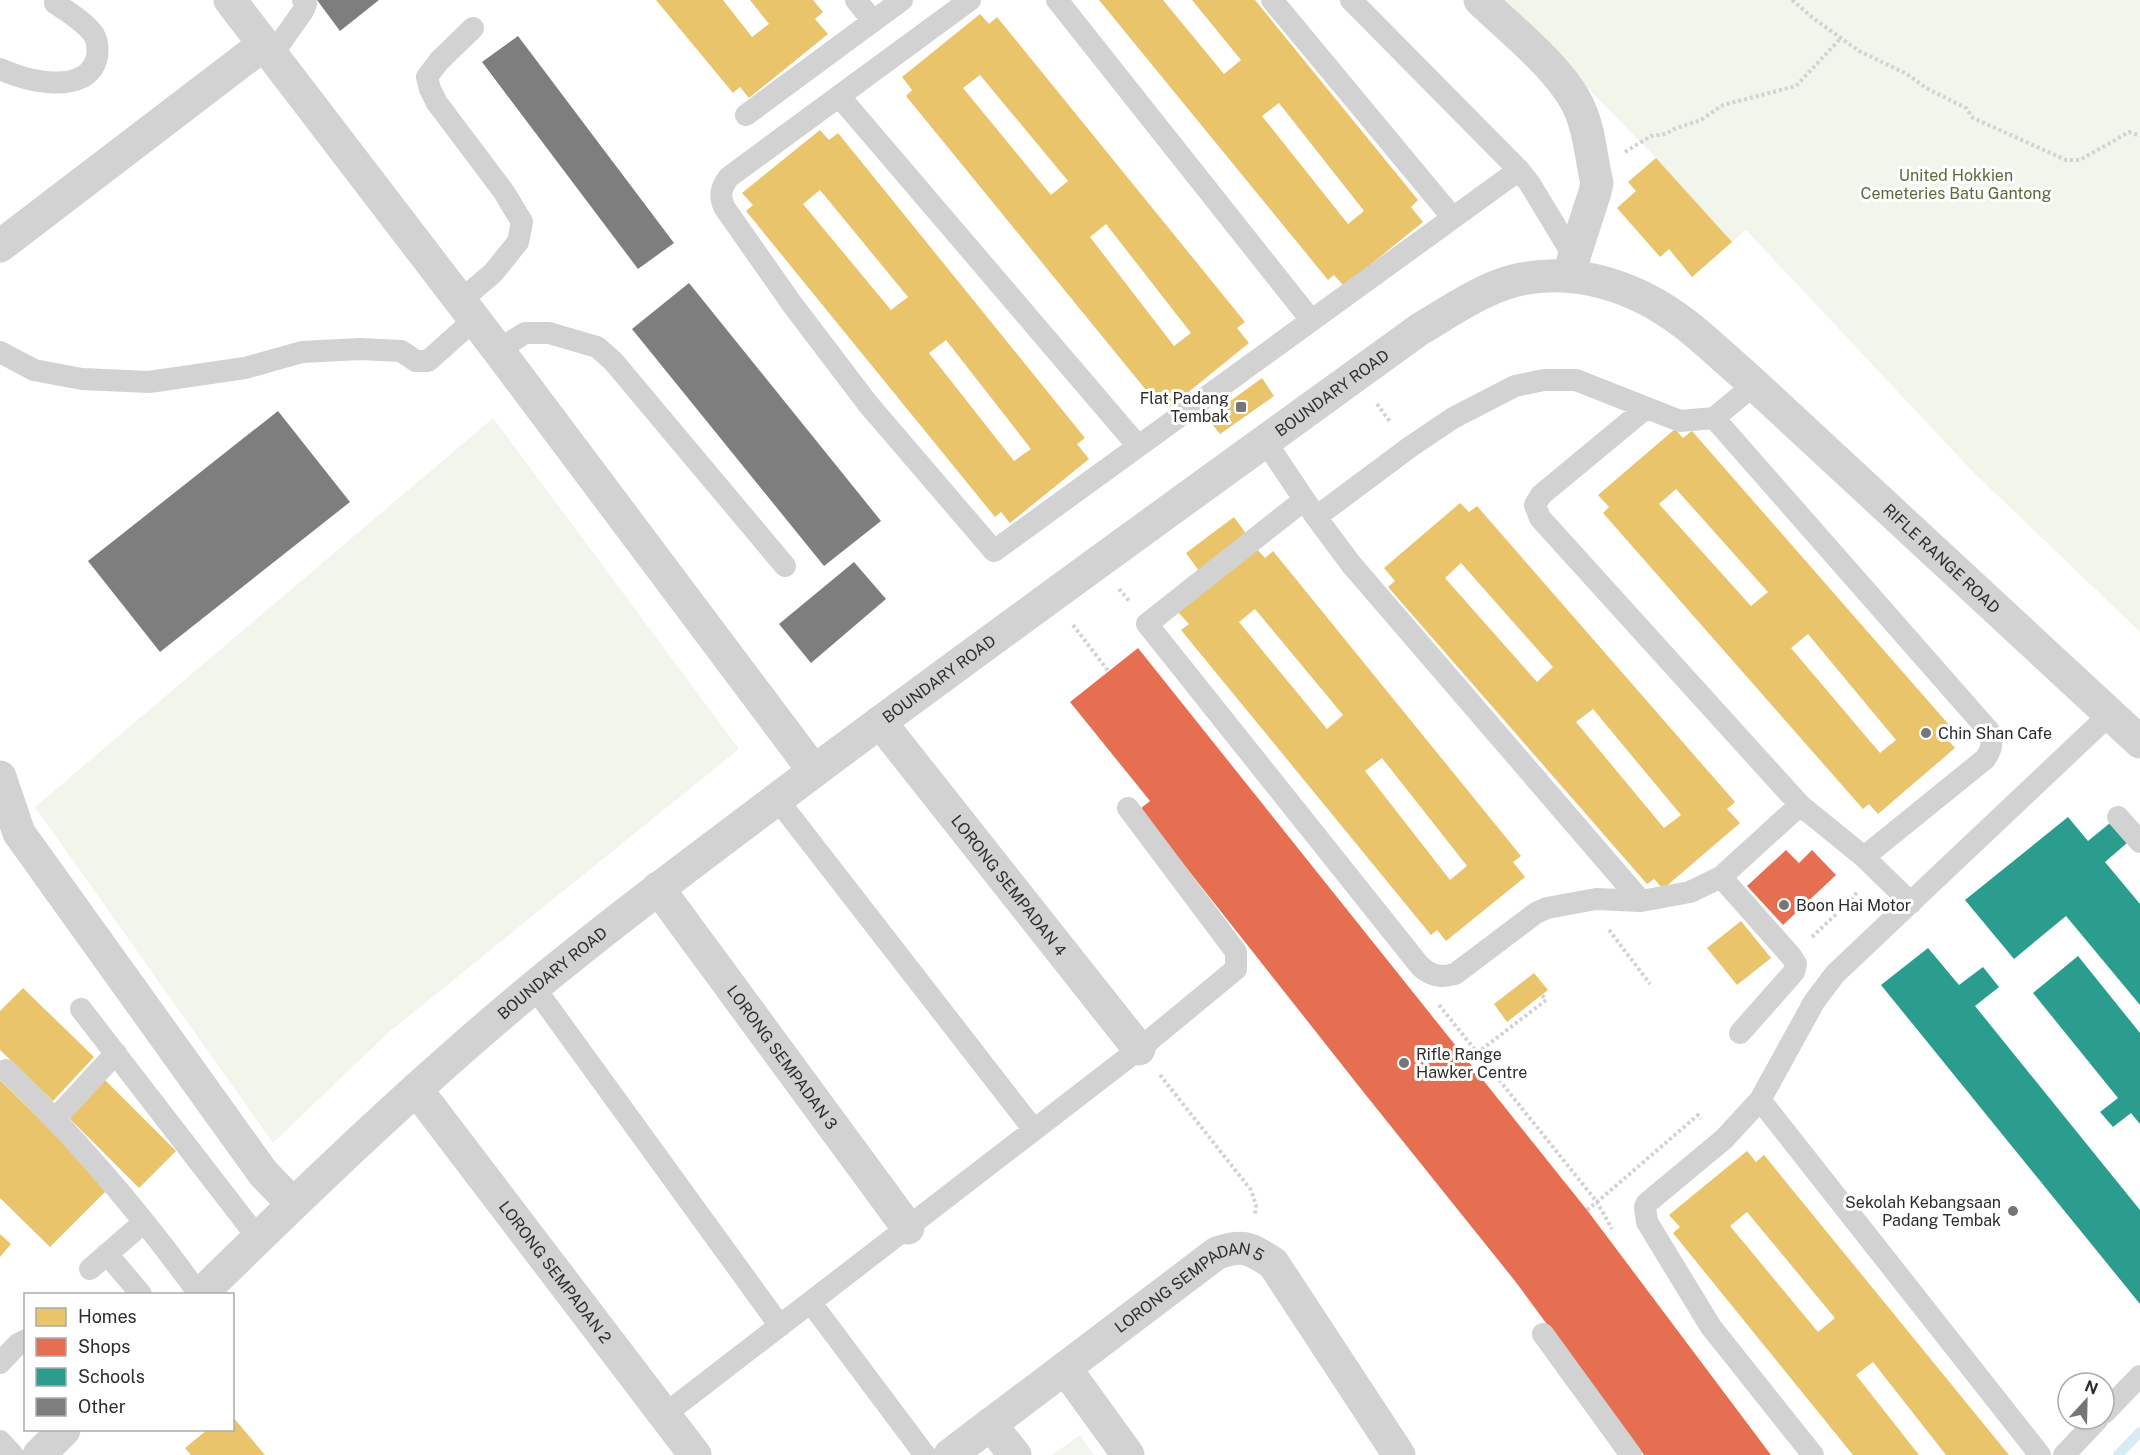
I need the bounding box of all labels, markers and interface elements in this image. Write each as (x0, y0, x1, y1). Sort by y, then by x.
park label: United Hokkien Cemeteries Batu Gantong (1860, 166, 2052, 203)
street label: BOUNDARY ROAD (1271, 346, 1393, 441)
place label: Flat Padang Tembak (1140, 389, 1229, 426)
marker: Flat Padang Tembak (1234, 400, 1248, 414)
street label: RIFLE RANGE ROAD (1879, 500, 2004, 617)
street label: BOUNDARY ROAD (879, 631, 1000, 727)
place label: Chin Shan Cafe (1938, 724, 2052, 743)
marker: Chin Shan Cafe (1919, 726, 1933, 740)
street label: LORONG SEMPADAN 4 (947, 811, 1070, 960)
place label: Boon Hai Motor (1796, 896, 1911, 915)
marker: Boon Hai Motor (1777, 898, 1791, 912)
street label: BOUNDARY ROAD (494, 923, 611, 1024)
street label: LORONG SEMPADAN 3 (723, 982, 841, 1133)
place label: Rifle Range Hawker Centre (1416, 1045, 1527, 1082)
marker: Rifle Range Hawker Centre (1397, 1056, 1411, 1070)
place label: Sekolah Kebangsaan Padang Tembak (1845, 1193, 2001, 1230)
street label: LORONG SEMPADAN 2 (495, 1197, 615, 1347)
marker: Sekolah Kebangsaan Padang Tembak (2006, 1204, 2020, 1218)
street label: LORONG SEMPADAN 5 (1111, 1239, 1267, 1337)
legend (24, 1293, 234, 1431)
text: Homes (78, 1306, 137, 1327)
text: Shops (78, 1336, 130, 1357)
text: Schools (78, 1366, 145, 1387)
north arrow (2056, 1371, 2116, 1431)
text: N (2082, 1376, 2101, 1399)
text: Other (78, 1396, 126, 1417)

